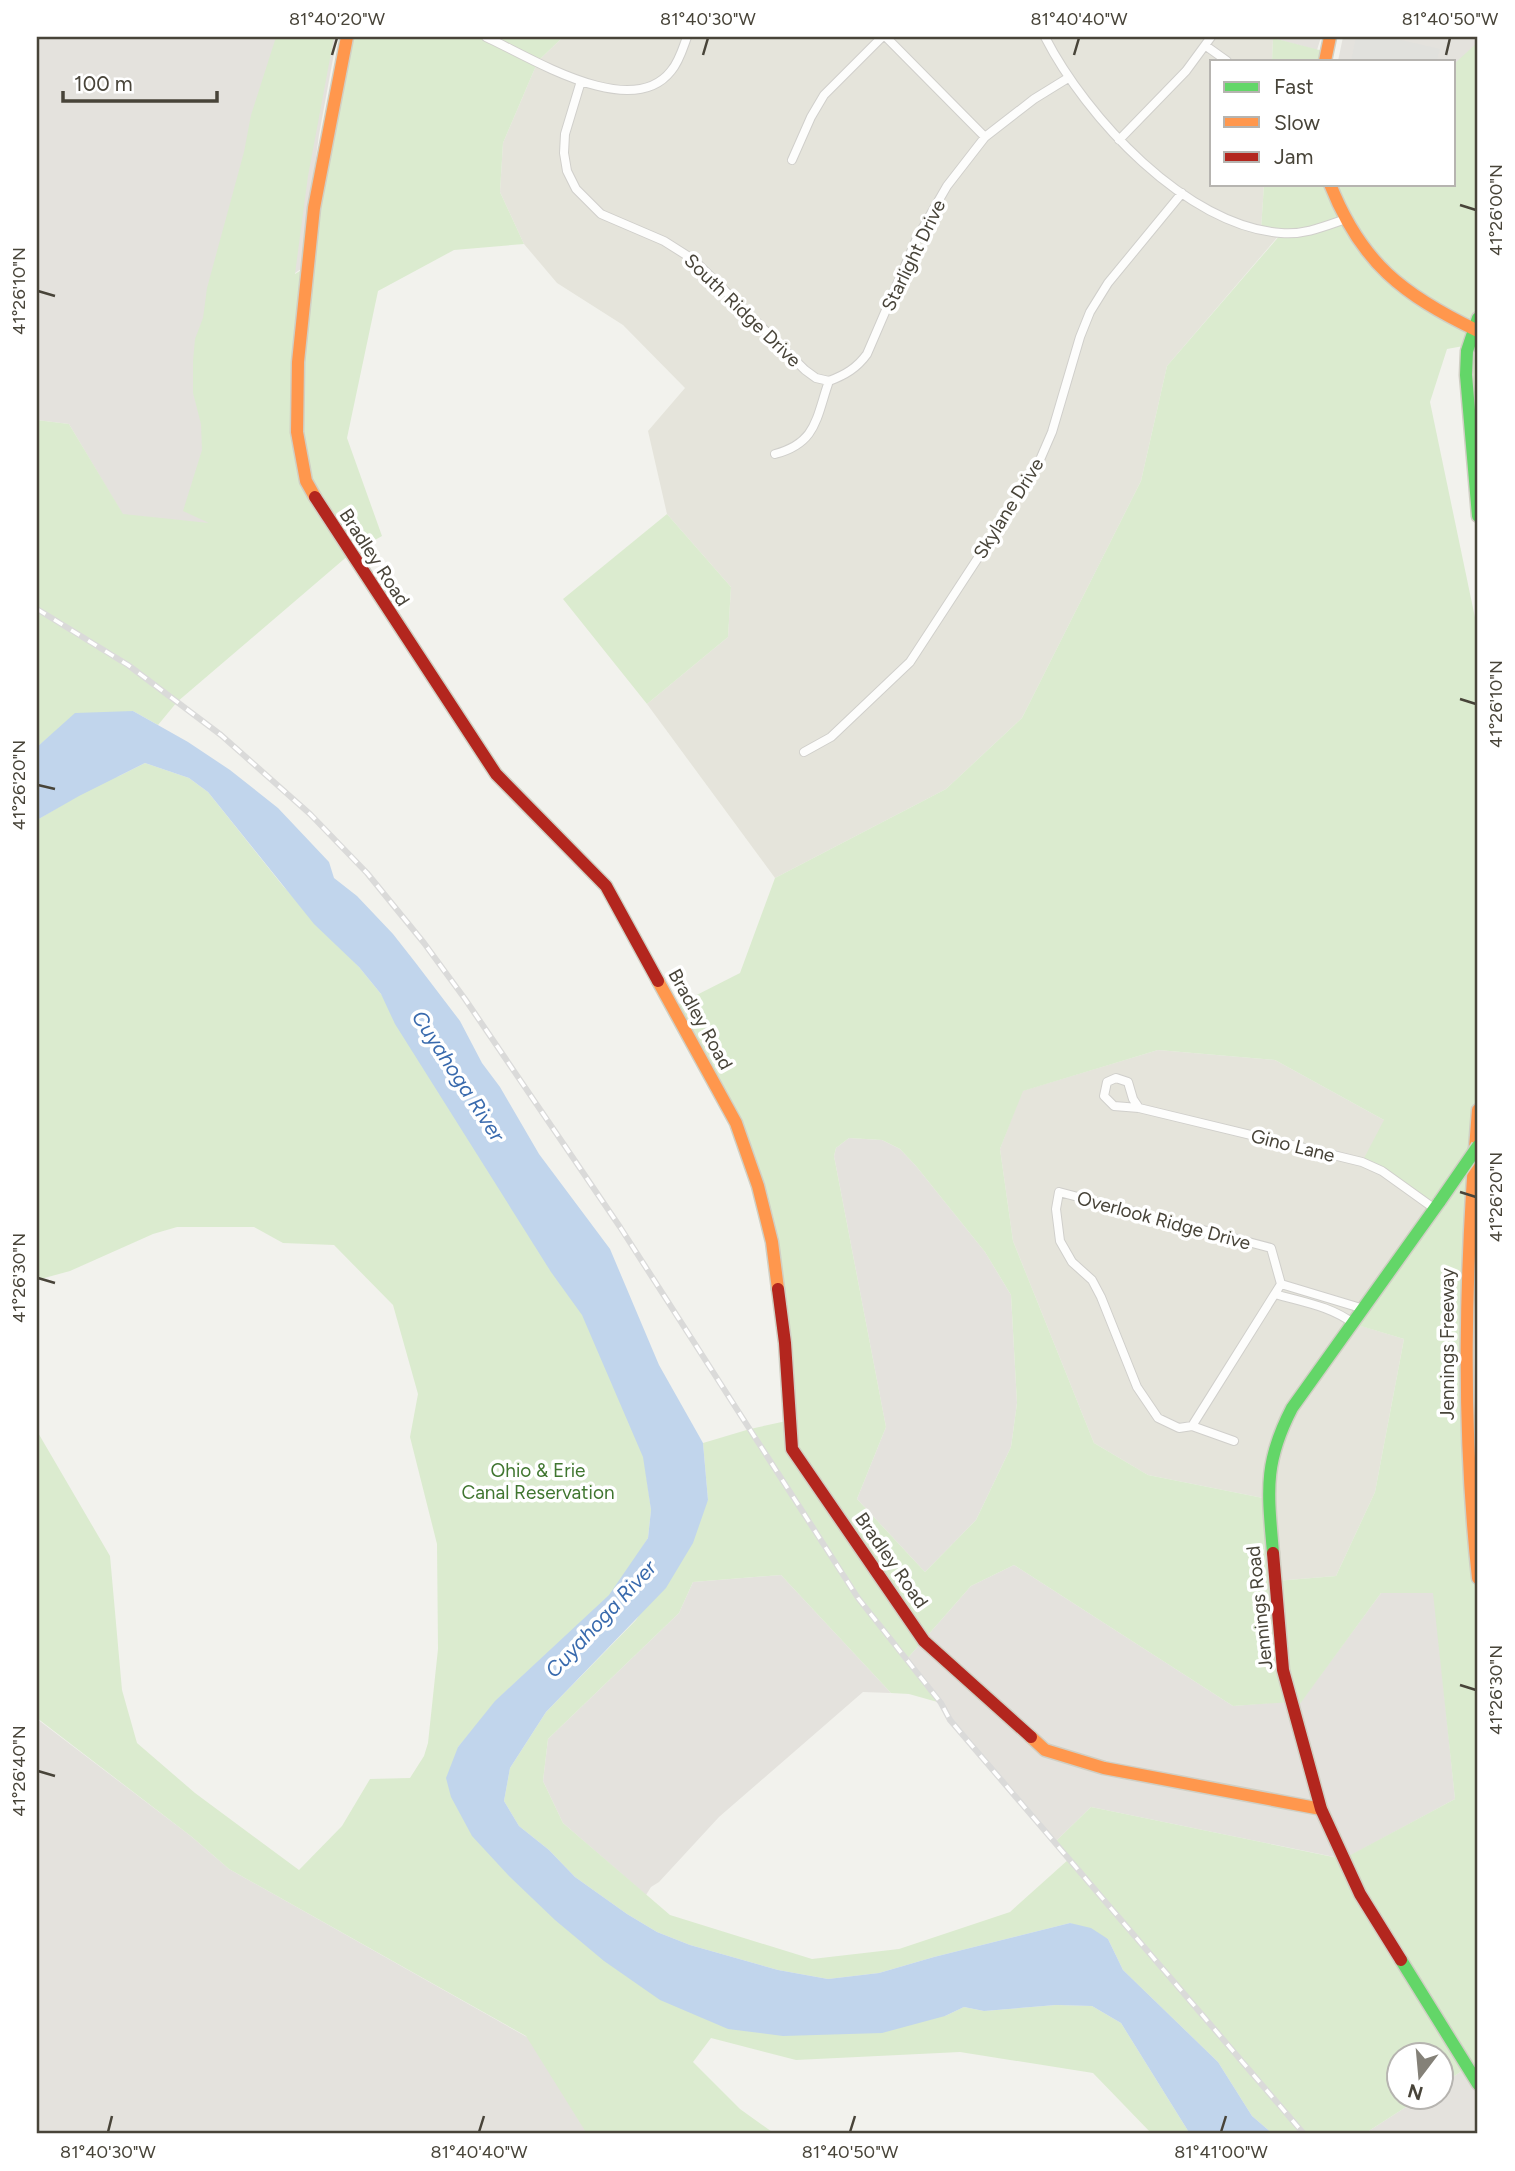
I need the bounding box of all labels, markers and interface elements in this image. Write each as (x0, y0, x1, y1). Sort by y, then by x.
text: 81°40'20"W (289, 8, 386, 30)
text: 81°40'30"W (660, 8, 757, 30)
text: 81°40'40"W (1030, 8, 1128, 30)
text: 81°40'50"W (1402, 8, 1499, 30)
scale bar (63, 60, 217, 104)
legend (1210, 60, 1456, 186)
text: 100 m (74, 71, 133, 96)
text: Fast (1274, 74, 1314, 99)
text: Slow (1274, 110, 1320, 135)
text: Jam (1274, 144, 1313, 169)
text: 41°26'00"N (1485, 164, 1507, 256)
street label: Starlight Drive (877, 196, 950, 315)
text: 41°26'10"N (8, 247, 30, 335)
street label: South Ridge Drive (680, 249, 806, 372)
street label: Skylane Drive (968, 454, 1048, 563)
street label: Bradley Road (335, 504, 415, 610)
text: 41°26'10"N (1485, 660, 1507, 748)
text: 41°26'20"N (8, 740, 30, 830)
street label: Bradley Road (663, 965, 738, 1074)
water label: Cuyahoga River (407, 1006, 511, 1147)
street label: Gino Lane (1249, 1124, 1337, 1167)
text: 41°26'20"N (1485, 1152, 1507, 1242)
street label: Overlook Ridge Drive (1074, 1186, 1253, 1255)
text: 41°26'30"N (8, 1233, 30, 1323)
street label: Jennings Freeway (1436, 1268, 1459, 1420)
park label: Ohio & Erie Canal Reservation (461, 1459, 615, 1504)
street label: Bradley Road (850, 1508, 933, 1613)
street label: Jennings Road (1242, 1545, 1277, 1671)
water label: Cuyahoga River (540, 1554, 662, 1682)
text: 41°26'30"N (1485, 1645, 1507, 1735)
text: 41°26'40"N (8, 1725, 30, 1817)
north arrow (1386, 2042, 1456, 2112)
text: N (1405, 2079, 1426, 2105)
text: 81°40'30"W (60, 2141, 157, 2163)
text: 81°40'40"W (430, 2141, 528, 2163)
text: 81°40'50"W (802, 2141, 899, 2163)
text: 81°41'00"W (1174, 2141, 1268, 2163)

